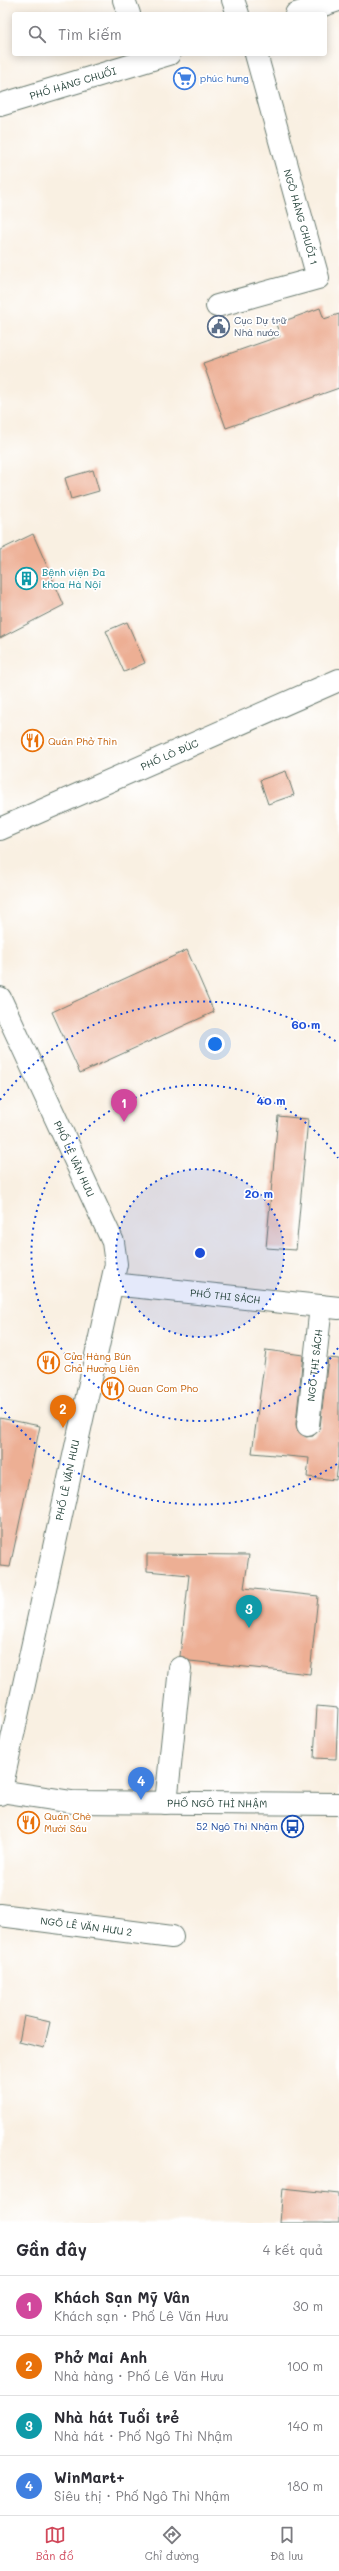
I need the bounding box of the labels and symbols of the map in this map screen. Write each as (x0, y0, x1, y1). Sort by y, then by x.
street label: PHỐ HÀNG CHUỐI (28, 63, 118, 103)
supermarket icon: phúc hưng (172, 65, 198, 91)
place label: phúc hưng (200, 71, 249, 85)
street label: NGÕ HÀNG CHUỐI 1 (281, 168, 321, 266)
public building icon: Cục Dự trữ Nhà nước (205, 313, 231, 339)
place label: Cục Dự trữ Nhà nước (234, 313, 287, 339)
building icon: Bệnh viện Đa khoa Hà Nội (13, 565, 39, 591)
place label: Bệnh viện Đa khoa Hà Nội (42, 565, 106, 591)
restaurant icon: Quán Phở Thìn (20, 728, 46, 754)
place label: Quán Phở Thìn (48, 734, 117, 748)
street label: PHỐ LÒ ĐÚC (138, 736, 200, 773)
text: 60 m (292, 1016, 320, 1032)
your location (205, 1034, 225, 1054)
pin: 1 (111, 1089, 137, 1122)
text: 40 m (256, 1092, 286, 1108)
street label: PHỐ LÊ VĂN HƯU (51, 1118, 98, 1199)
text: 20 m (245, 1185, 273, 1201)
centre of rings (193, 1246, 207, 1260)
street label: PHỐ THI SÁCH (189, 1285, 261, 1307)
street label: NGÕ THI SÁCH (304, 1329, 325, 1402)
restaurant icon: Cửa Hàng Bún Chả Hương Liên (36, 1349, 62, 1375)
place label: Cửa Hàng Bún Chả Hương Liên (64, 1349, 139, 1375)
restaurant icon: Quan Com Pho (99, 1375, 125, 1401)
place label: Quan Com Pho (128, 1381, 198, 1395)
pin: 2 (50, 1395, 76, 1428)
street label: PHỐ LÊ VĂN HƯU (52, 1438, 82, 1522)
pin: 3 (236, 1595, 262, 1628)
pin: 4 (128, 1767, 154, 1800)
street label: PHỐ NGÔ THÌ NHẬM (167, 1796, 267, 1810)
restaurant icon: Quán Chè Mười Sáu (16, 1809, 42, 1835)
place label: Quán Chè Mười Sáu (44, 1809, 91, 1835)
bus stop icon: 52 Ngô Thì Nhậm (280, 1813, 306, 1839)
place label: 52 Ngô Thì Nhậm (196, 1819, 278, 1833)
street label: NGÕ LÊ VĂN HƯU 2 (40, 1913, 133, 1939)

